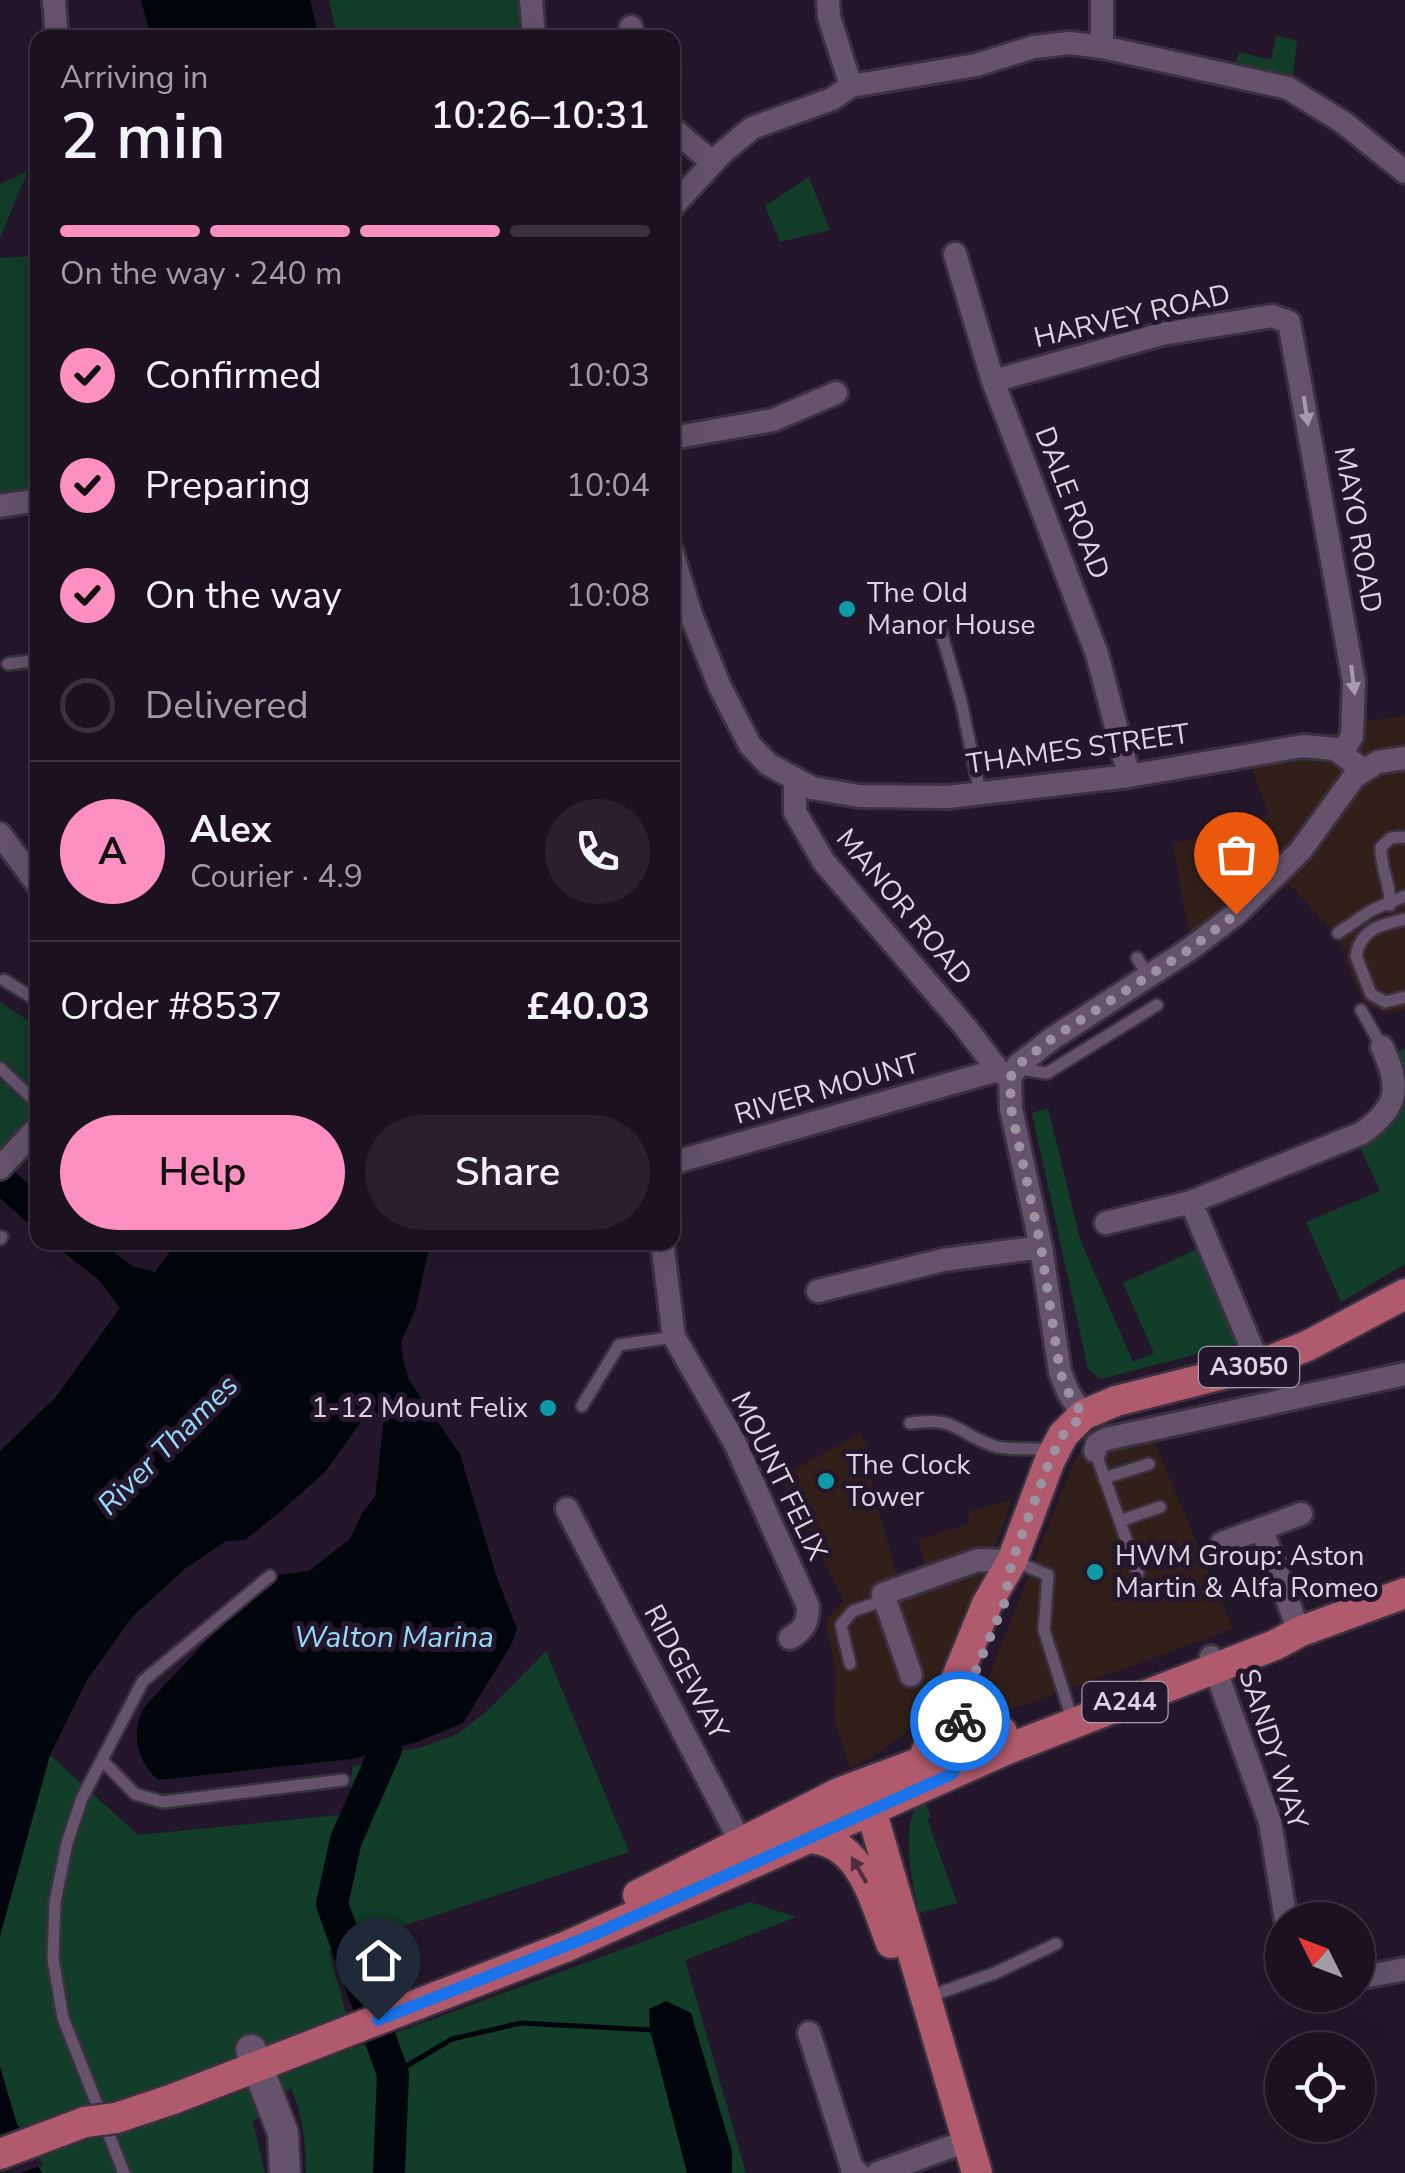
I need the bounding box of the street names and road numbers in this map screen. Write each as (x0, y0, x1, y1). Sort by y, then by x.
street label: HARVEY ROAD (1030, 275, 1234, 357)
street label: DALE ROAD (1026, 421, 1118, 585)
street label: MAYO ROAD (1325, 444, 1391, 616)
street label: THAMES STREET (964, 715, 1192, 783)
street label: MANOR ROAD (827, 821, 981, 993)
street label: RIVER MOUNT (730, 1044, 924, 1134)
road number: A3050 (1199, 1347, 1299, 1387)
street label: MOUNT FELIX (722, 1386, 836, 1566)
street label: RIDGEWAY (635, 1598, 738, 1747)
street label: SANDY WAY (1229, 1664, 1317, 1835)
road number: A244 (1082, 1682, 1168, 1722)

